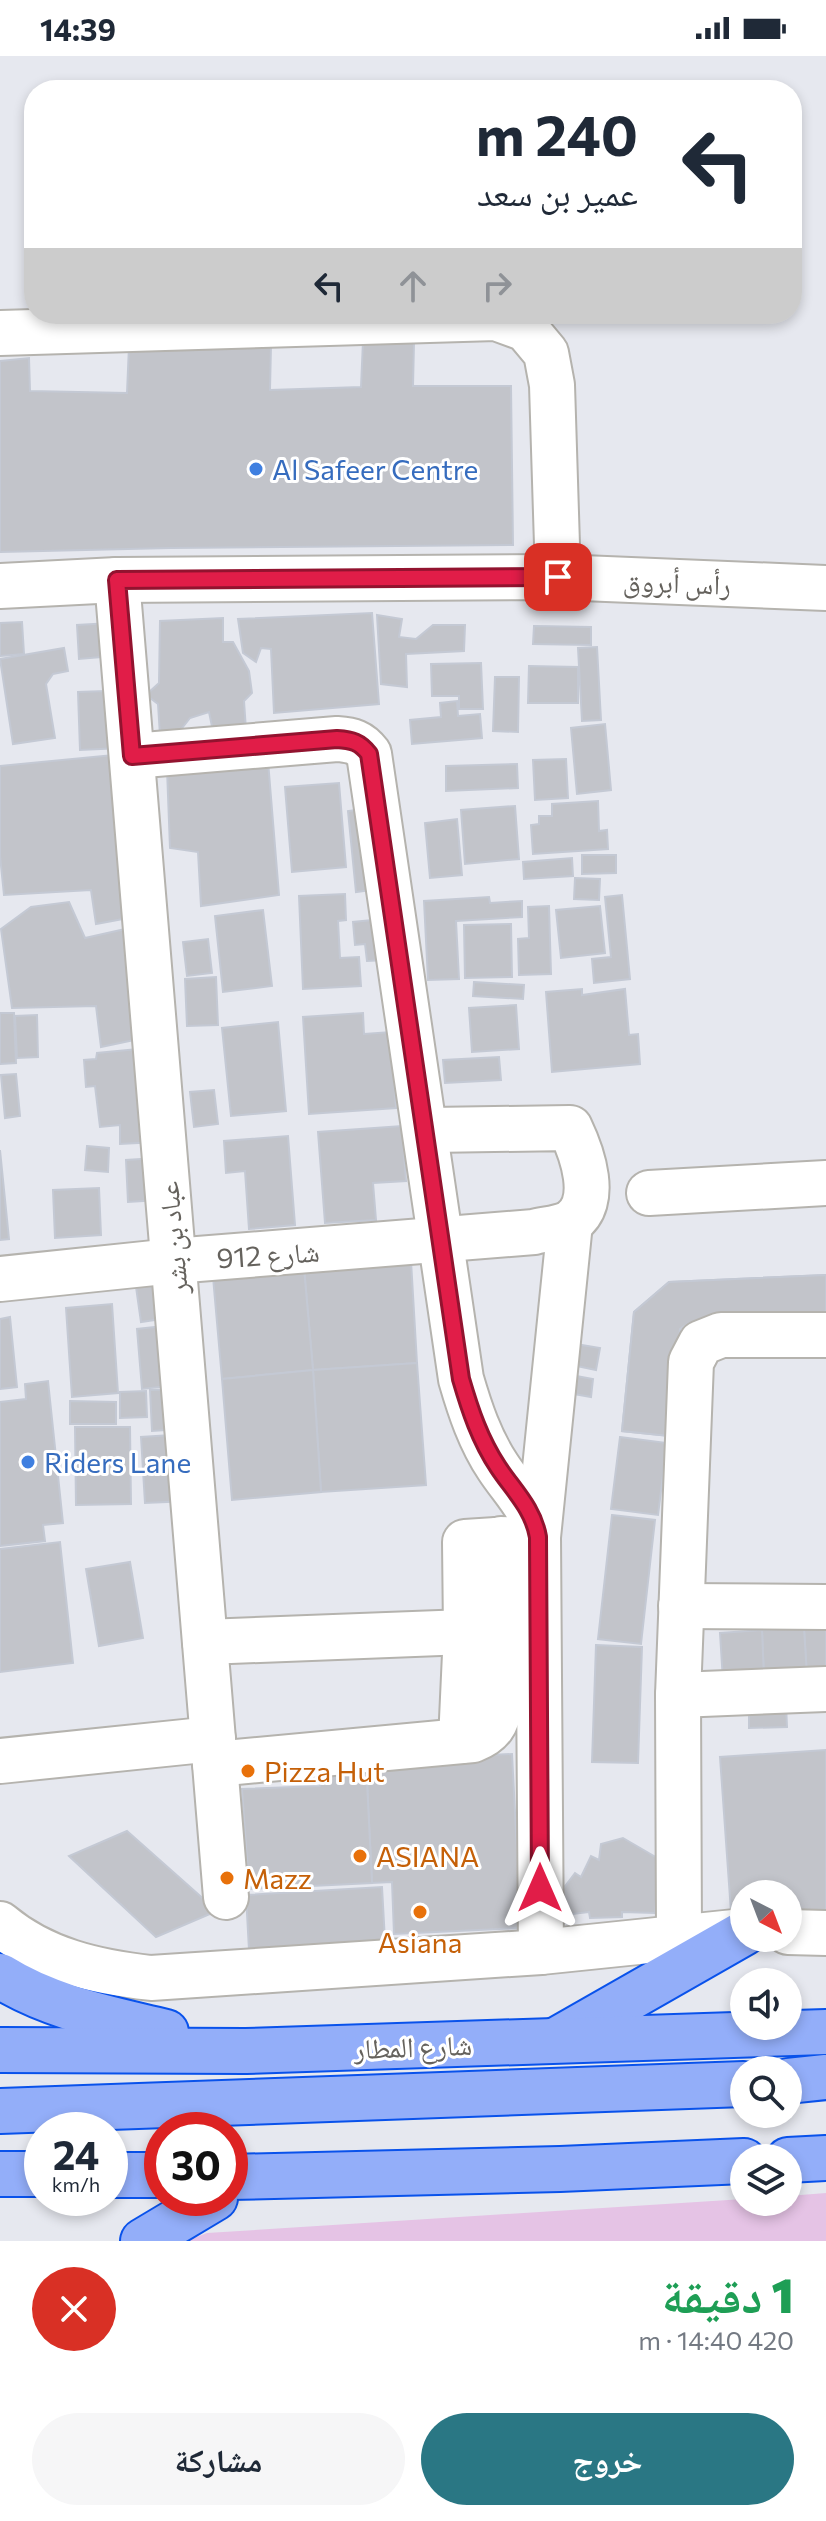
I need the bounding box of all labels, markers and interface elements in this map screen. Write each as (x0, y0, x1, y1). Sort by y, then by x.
text: 14:39 (40, 10, 116, 47)
text: 240 m (476, 99, 638, 168)
icon: left (666, 112, 770, 216)
text: عمير بن سعد (477, 169, 638, 213)
icon: left (307, 264, 351, 308)
icon: ahead (391, 264, 435, 308)
icon: right (475, 264, 519, 308)
place label: Al Safeer Centre (272, 452, 478, 486)
marker: Al Safeer Centre (247, 460, 265, 478)
pin (524, 543, 592, 611)
icon: arrive (536, 555, 580, 599)
street label: رأس أبروق (622, 563, 732, 603)
street label: عباد بن بشر (150, 1180, 196, 1297)
street label: شارع 912 (215, 1233, 321, 1277)
place label: Riders Lane (44, 1445, 191, 1479)
marker: Riders Lane (19, 1453, 37, 1471)
place label: Pizza Hut (264, 1754, 385, 1788)
marker: Pizza Hut (239, 1762, 257, 1780)
place label: ASIANA (376, 1839, 479, 1873)
position arrow (498, 1846, 582, 1930)
marker: ASIANA (351, 1847, 369, 1865)
place label: Mazz (243, 1861, 312, 1895)
marker: Mazz (218, 1869, 236, 1887)
north arrow (730, 1880, 802, 1952)
map controls (730, 1880, 802, 2216)
marker: Asiana (411, 1903, 429, 1921)
place label: Asiana (378, 1925, 462, 1959)
button: sound (730, 1968, 802, 2040)
street label: شارع المطار (352, 2027, 473, 2067)
button: search (730, 2056, 802, 2128)
speed limit sign: 30 (144, 2112, 248, 2216)
text: 24 (53, 2129, 99, 2178)
button: layers (730, 2144, 802, 2216)
text: km/h (52, 2172, 100, 2196)
text: 1 دقيقة (662, 2264, 794, 2323)
button: close (32, 2267, 116, 2351)
text: 420 m · 14:40 (638, 2324, 794, 2355)
button: مشاركة (32, 2413, 405, 2505)
button: خروج (421, 2413, 794, 2505)

